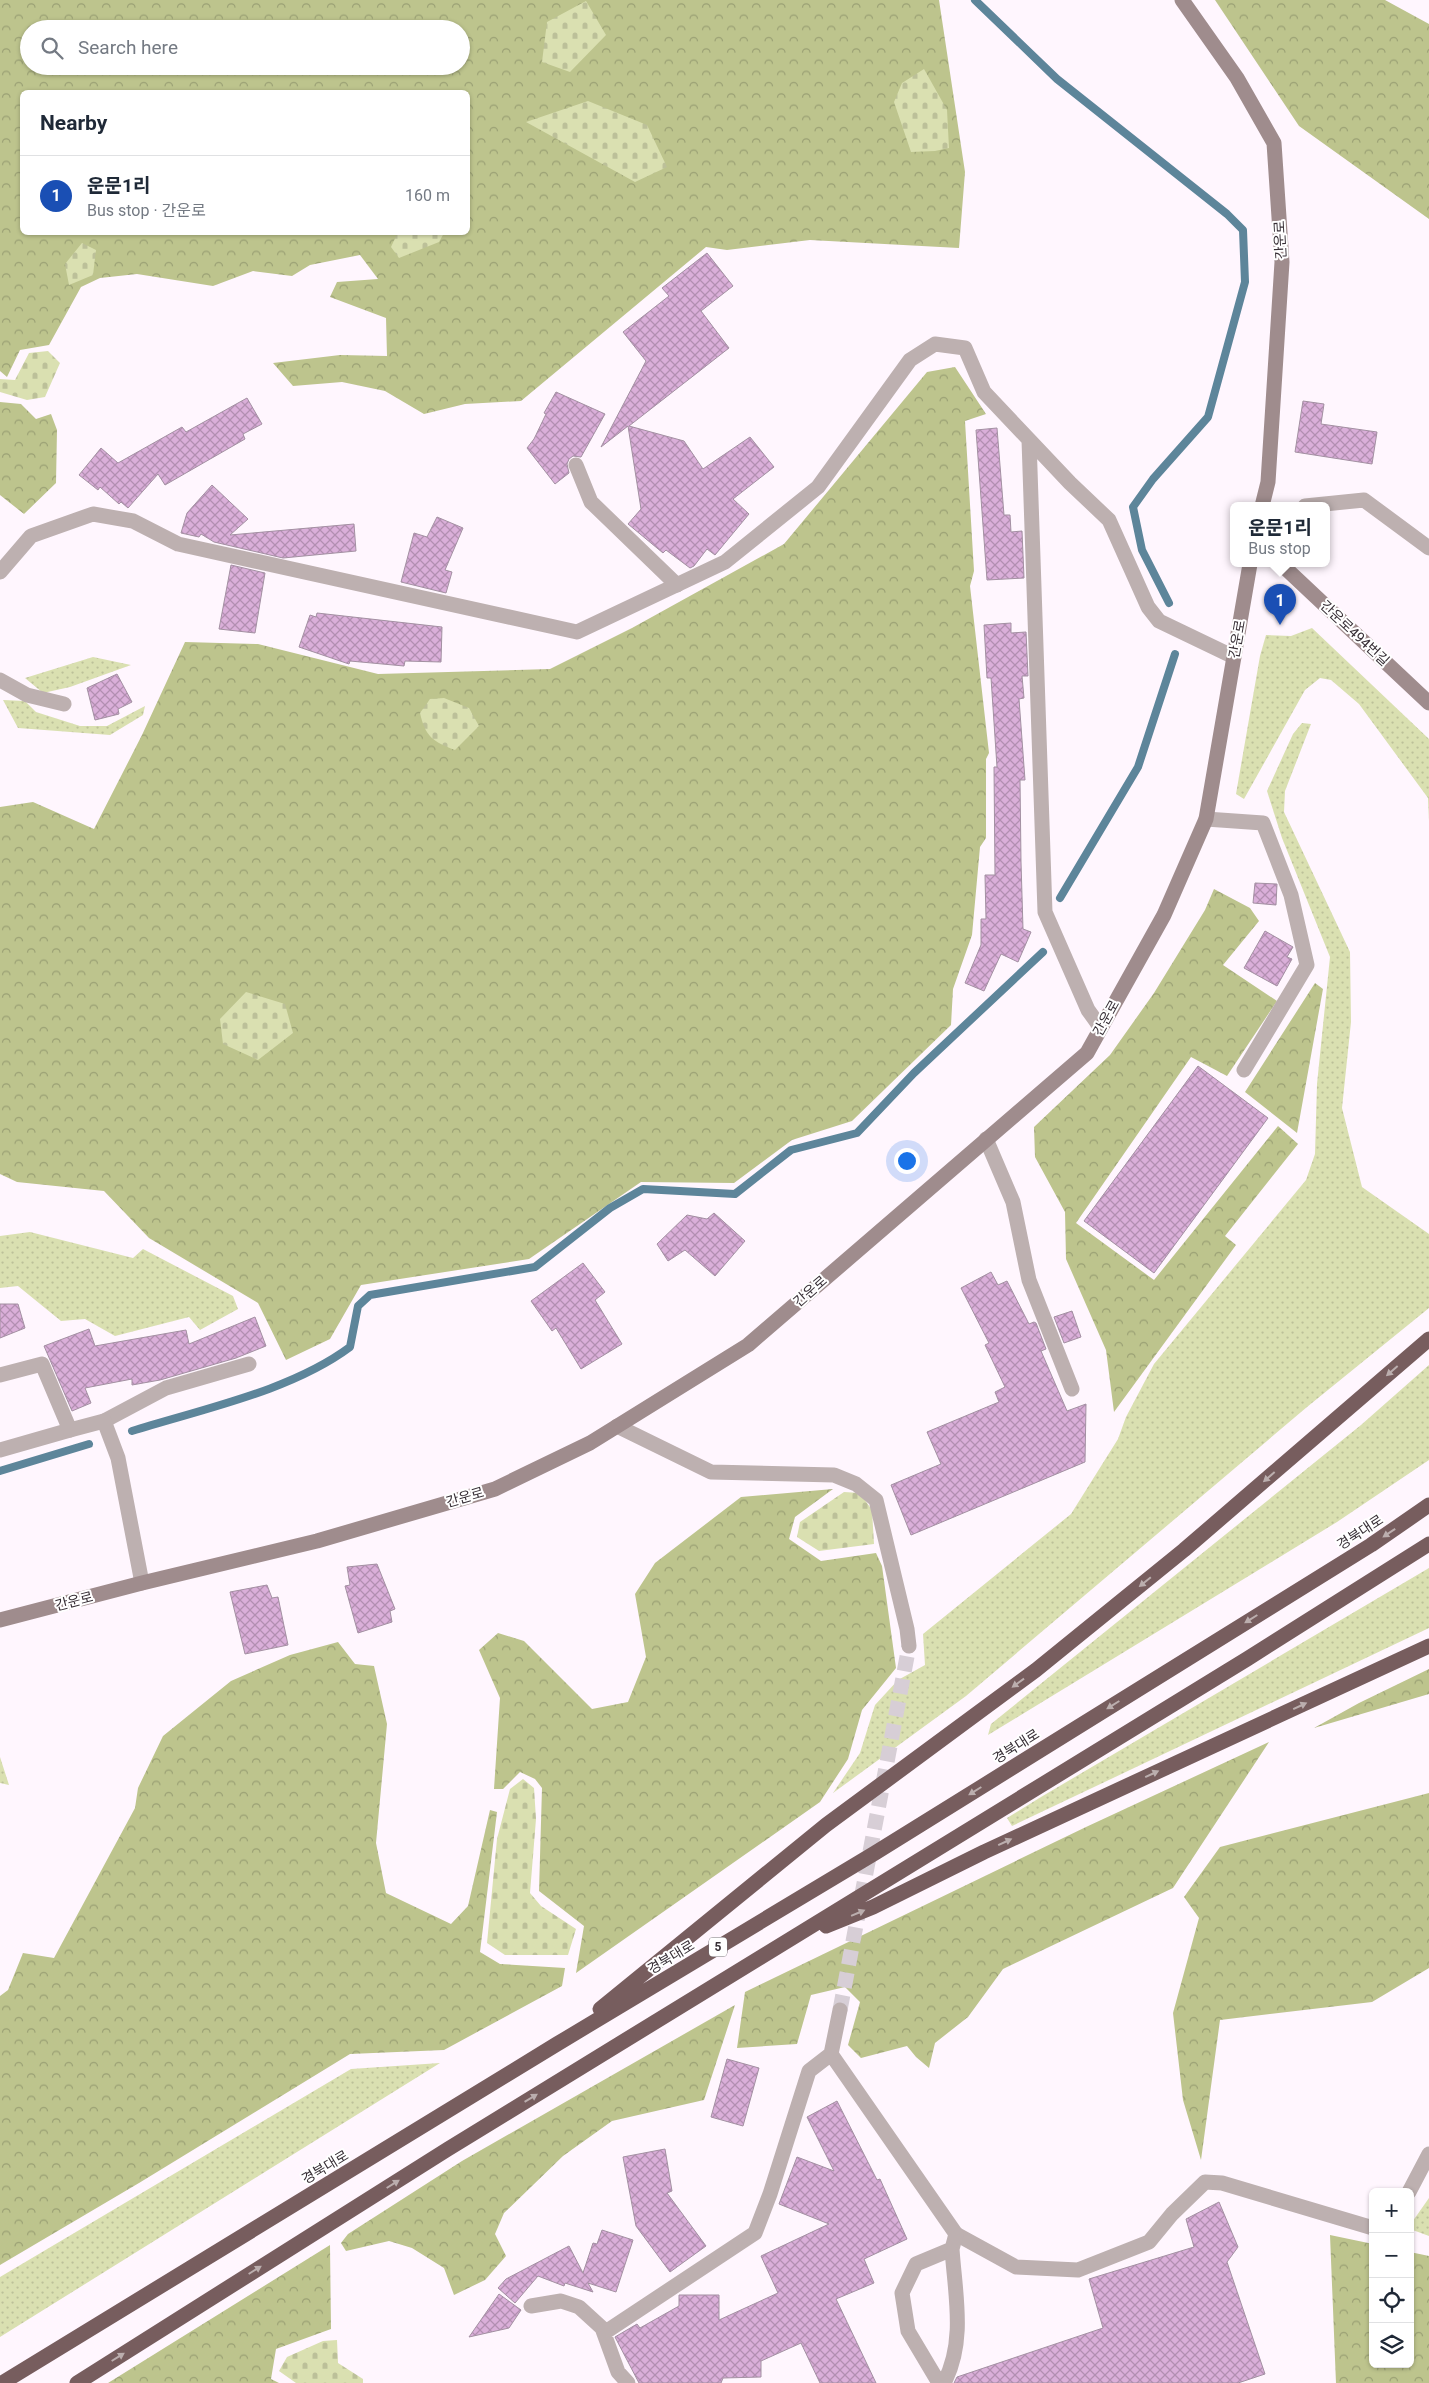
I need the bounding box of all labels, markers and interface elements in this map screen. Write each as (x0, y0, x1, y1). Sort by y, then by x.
search box (20, 20, 470, 75)
icon: search (38, 34, 66, 62)
text: Search here (78, 36, 178, 59)
text: Nearby (40, 111, 107, 135)
text: 운문1리 (87, 174, 150, 197)
text: 1 (51, 186, 61, 205)
text: 160 m (405, 186, 450, 205)
text: Bus stop · 간운로 (87, 201, 206, 220)
street label: 간운로 (1271, 220, 1289, 260)
popup (1230, 502, 1330, 567)
text: 운문1리 (1248, 516, 1312, 539)
text: Bus stop (1248, 539, 1311, 558)
pin: 1 (1264, 584, 1296, 625)
street label: 간운로494번길 (1317, 597, 1393, 669)
street label: 간운로 (1226, 618, 1248, 659)
street label: 간운로 (1090, 997, 1122, 1039)
your location (894, 1148, 920, 1174)
street label: 간운로 (790, 1272, 830, 1310)
one-way arrow (1386, 1365, 1399, 1376)
one-way arrow (1264, 1471, 1276, 1483)
street label: 간운로 (444, 1484, 486, 1510)
street label: 경북대로 (1334, 1511, 1386, 1553)
one-way arrow (1382, 1528, 1396, 1538)
one-way arrow (1139, 1576, 1152, 1587)
street label: 간운로 (53, 1588, 95, 1614)
one-way arrow (1245, 1615, 1258, 1624)
one-way arrow (1012, 1678, 1025, 1689)
one-way arrow (1107, 1700, 1120, 1710)
one-way arrow (1293, 1701, 1307, 1709)
street label: 경북대로 (990, 1726, 1042, 1766)
one-way arrow (1145, 1770, 1159, 1778)
one-way arrow (969, 1786, 982, 1795)
one-way arrow (998, 1838, 1012, 1846)
one-way arrow (851, 1909, 866, 1917)
street label: 경북대로 (645, 1937, 697, 1977)
road number: 5 (709, 1938, 727, 1956)
one-way arrow (525, 2094, 538, 2103)
street label: 경북대로 (299, 2147, 351, 2187)
one-way arrow (386, 2179, 400, 2188)
map controls (1369, 2188, 1414, 2368)
button: + (1369, 2188, 1414, 2233)
button: − (1369, 2233, 1414, 2278)
one-way arrow (249, 2266, 262, 2275)
button: locate (1369, 2278, 1414, 2323)
button: layers (1369, 2323, 1414, 2368)
one-way arrow (111, 2352, 125, 2362)

